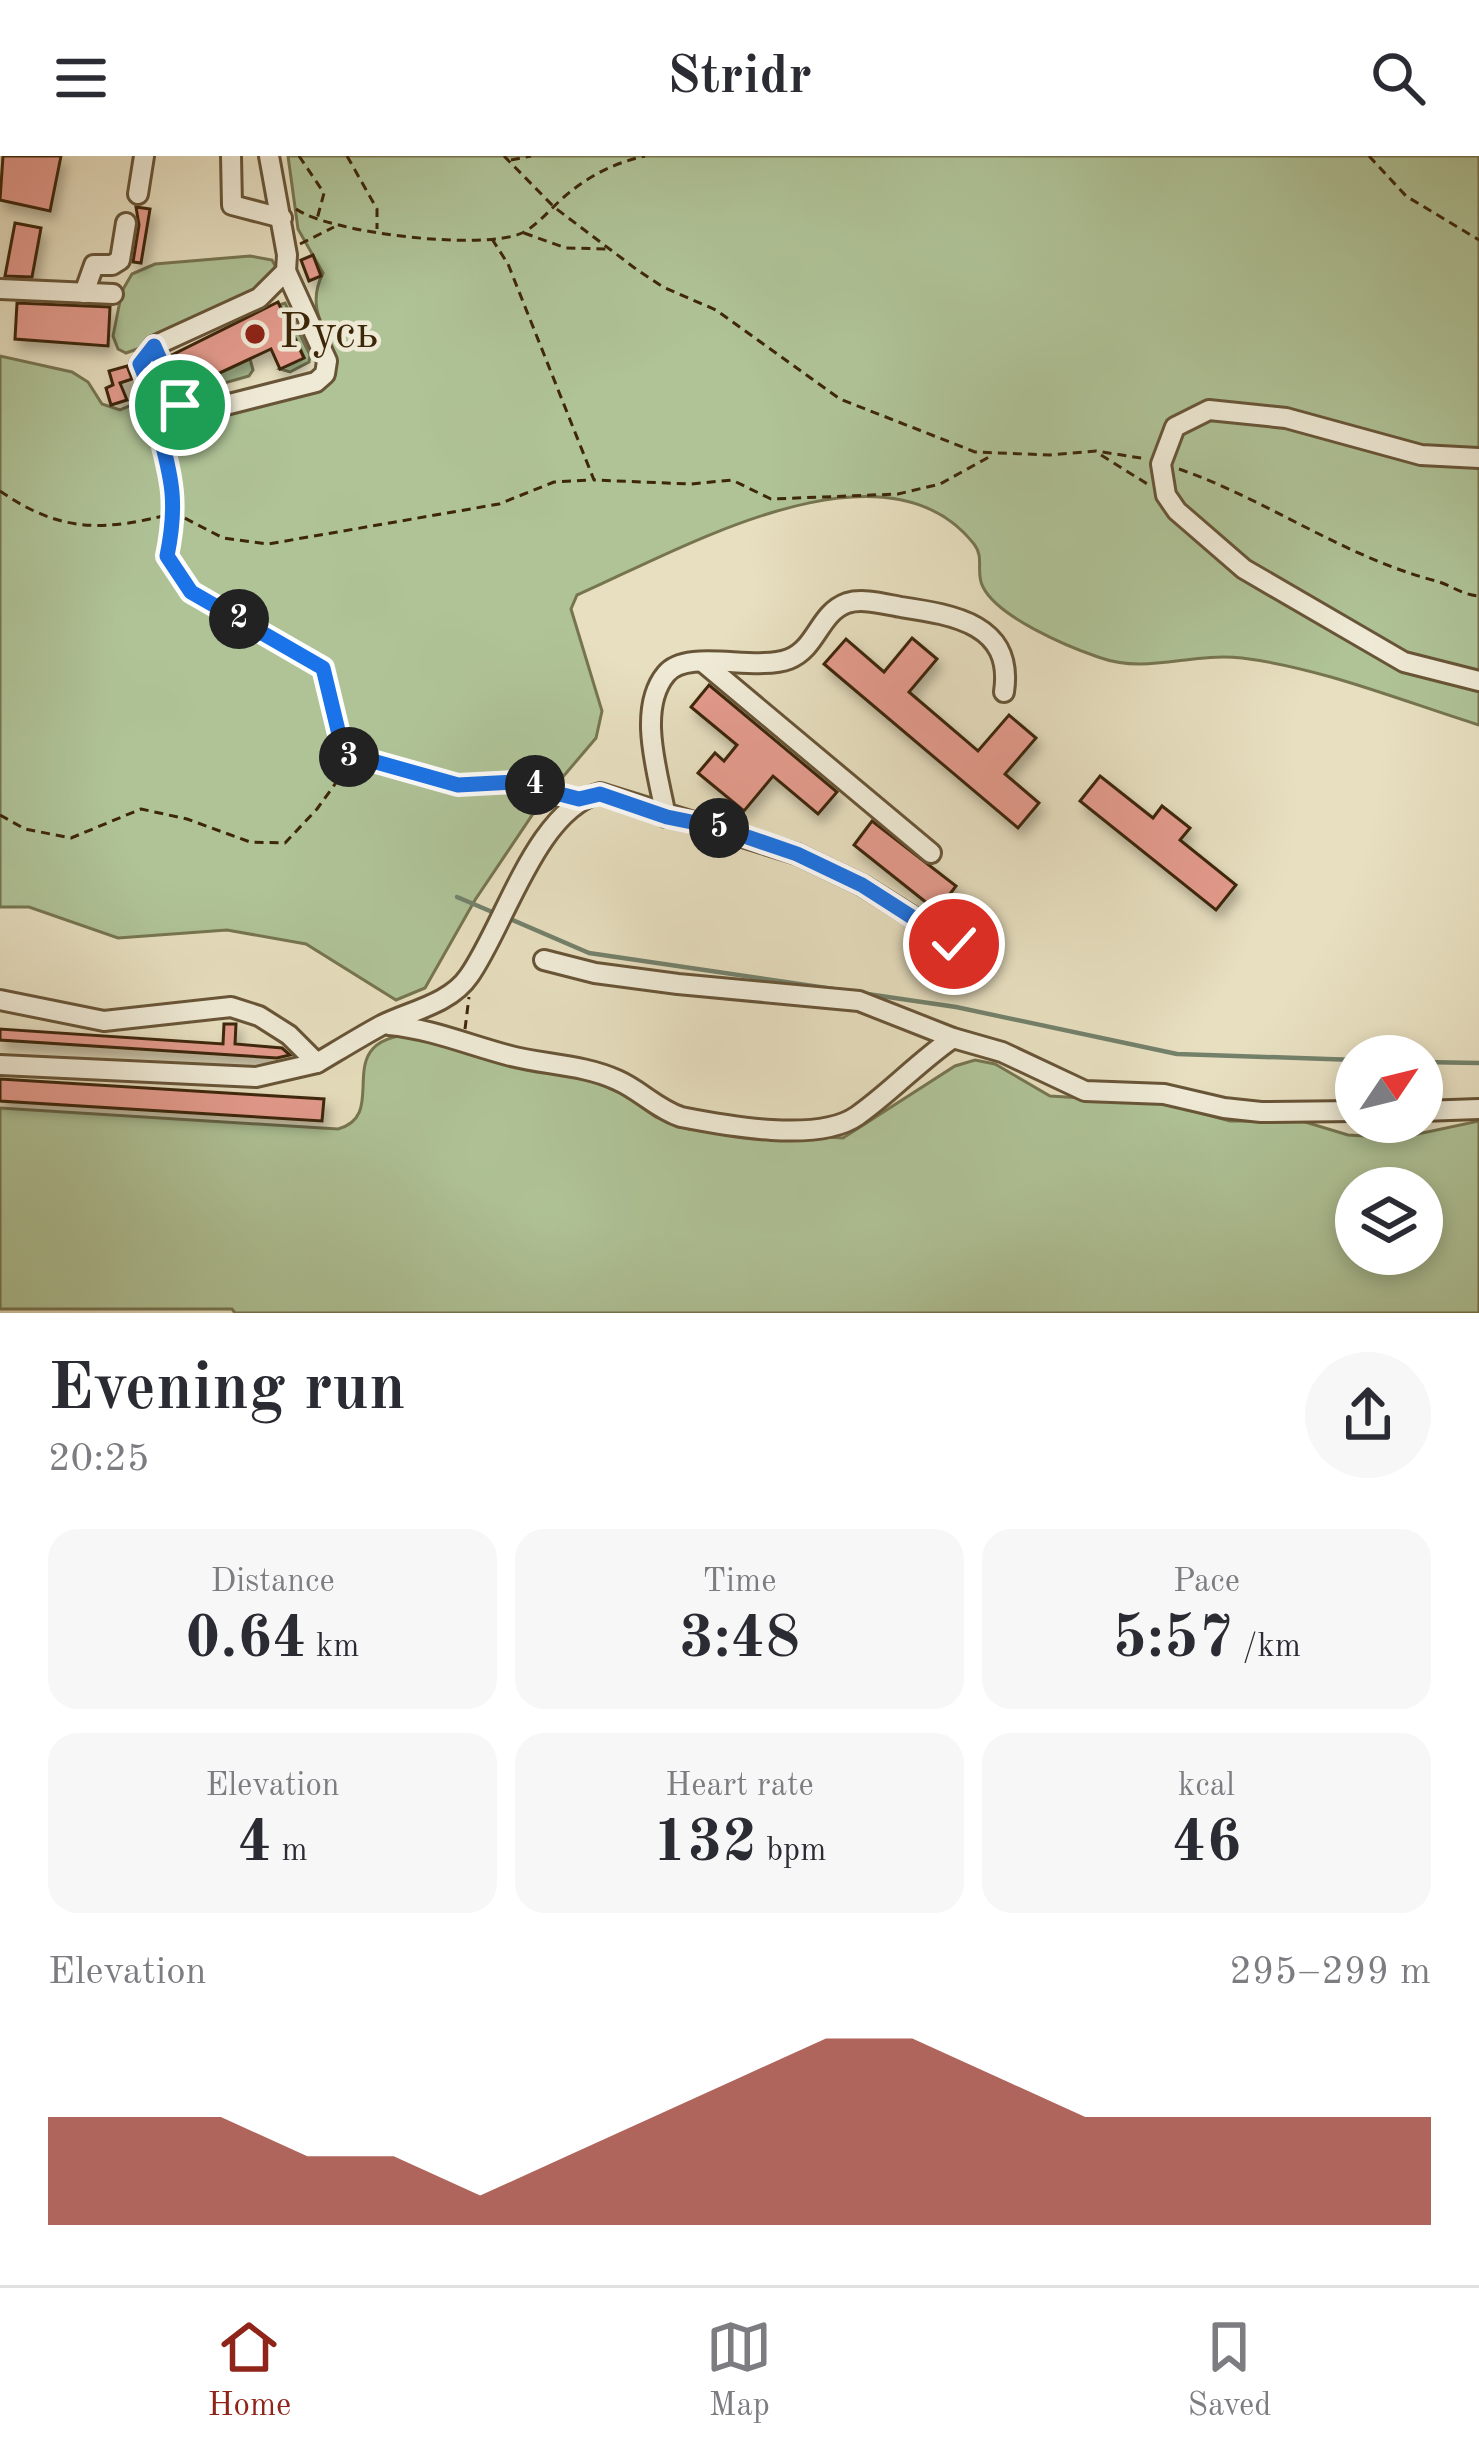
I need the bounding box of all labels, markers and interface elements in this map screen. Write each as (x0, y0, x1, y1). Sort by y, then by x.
icon: menu (48, 45, 114, 111)
icon: search (1365, 45, 1431, 111)
text: Stridr (667, 51, 812, 105)
place label: Русь (279, 310, 378, 358)
marker: Русь (242, 321, 268, 347)
pin (129, 354, 231, 456)
icon: arrive (147, 372, 213, 438)
pin: 2 (209, 589, 269, 649)
text: 2 (229, 602, 249, 635)
pin: 3 (319, 727, 379, 787)
text: 3 (339, 740, 359, 773)
pin: 4 (505, 755, 565, 815)
text: 4 (525, 768, 545, 801)
pin: 5 (689, 798, 749, 858)
text: 5 (709, 811, 729, 844)
pin (903, 893, 1005, 995)
icon: check (921, 911, 987, 977)
north arrow (1335, 1035, 1443, 1143)
map controls (1335, 1035, 1443, 1275)
button: layers (1335, 1167, 1443, 1275)
button: share (1305, 1352, 1431, 1478)
text: Evening run (48, 1358, 406, 1424)
text: 20:25 (48, 1440, 149, 1479)
text: Distance (210, 1566, 335, 1599)
text: Time (703, 1566, 776, 1599)
text: Pace (1173, 1566, 1240, 1599)
text: 0.64 (186, 1610, 307, 1670)
text: 3:48 (679, 1610, 800, 1670)
text: 5:57 (1112, 1610, 1233, 1670)
text: km (307, 1631, 359, 1664)
text: /km (1233, 1631, 1301, 1664)
text: Elevation (205, 1770, 340, 1803)
text: Heart rate (665, 1770, 814, 1803)
text: kcal (1178, 1770, 1235, 1803)
text: 4 (237, 1814, 272, 1874)
text: 132 (653, 1814, 757, 1874)
text: 46 (1172, 1814, 1241, 1874)
text: m (272, 1835, 308, 1868)
text: bpm (757, 1835, 826, 1868)
text: Elevation (48, 1953, 207, 1992)
text: 295–299 m (1229, 1953, 1431, 1992)
tab: Home (208, 2314, 291, 2427)
tab: Map (706, 2314, 772, 2427)
tab: Saved (1187, 2314, 1271, 2427)

